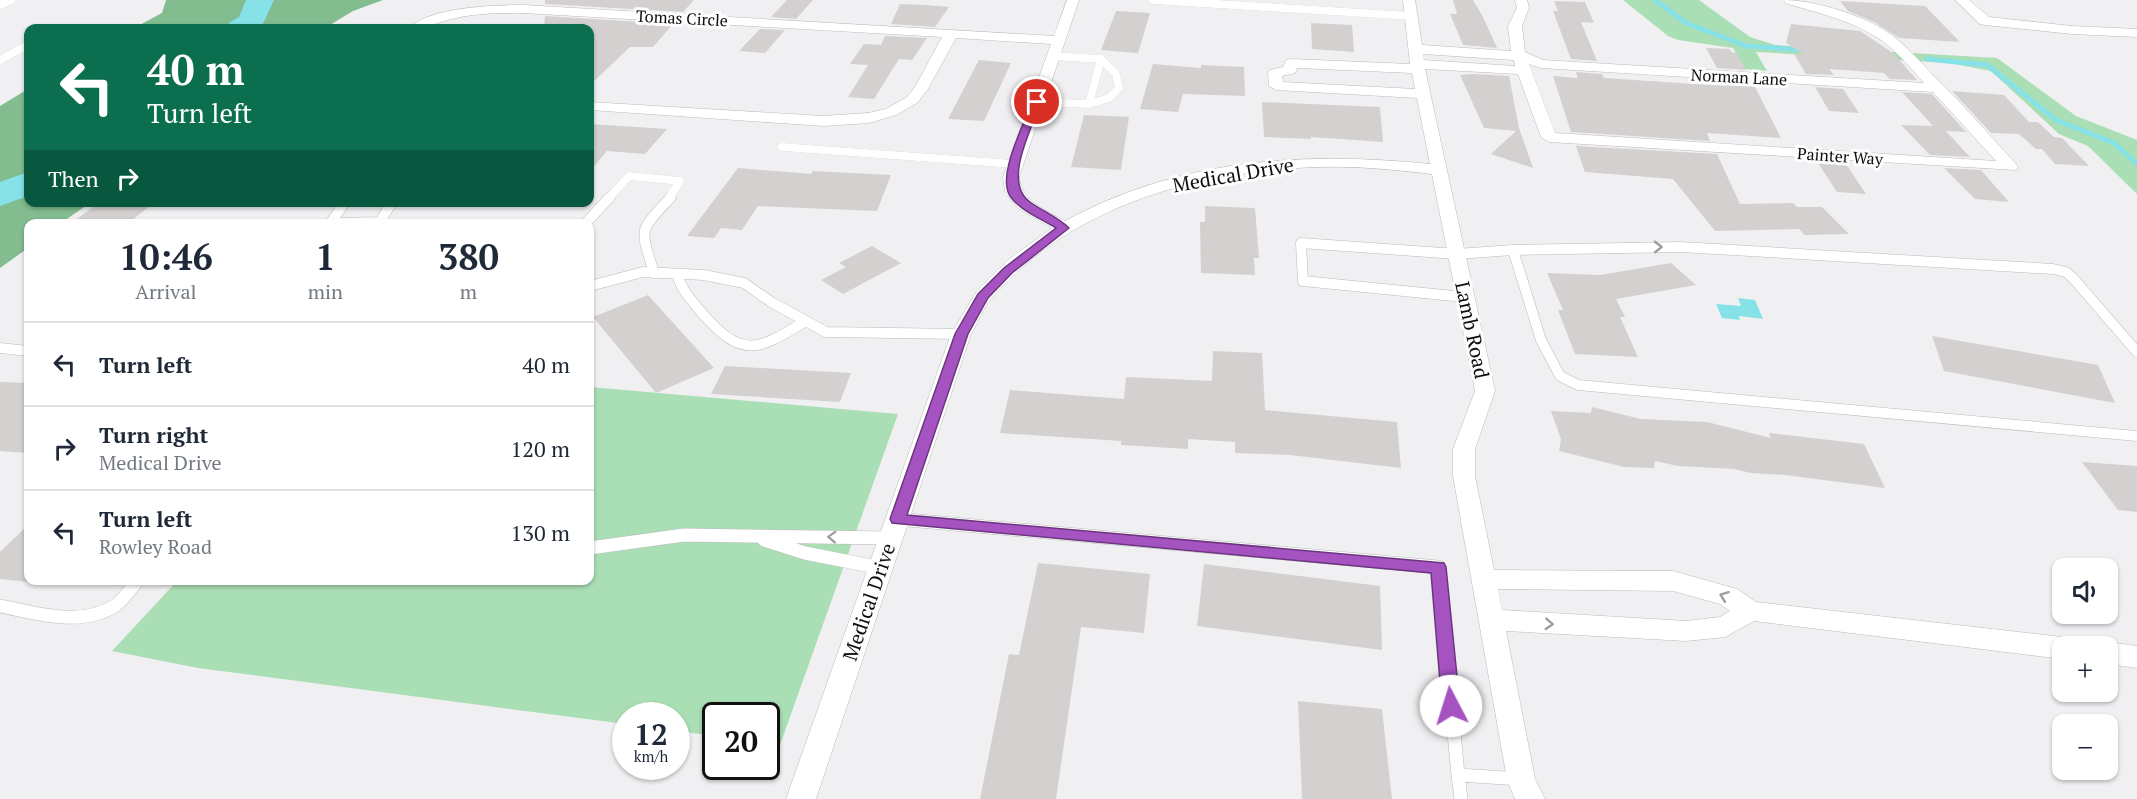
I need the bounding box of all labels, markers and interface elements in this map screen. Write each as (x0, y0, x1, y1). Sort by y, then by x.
street label: Tomas Circle (635, 5, 729, 31)
text: 40 m (147, 41, 245, 97)
icon: left (48, 48, 126, 126)
street label: Norman Lane (1690, 63, 1788, 91)
pin (1011, 76, 1062, 127)
icon: arrive (1020, 85, 1053, 118)
text: Turn left (147, 95, 252, 131)
street label: Painter Way (1796, 142, 1885, 170)
street label: Medical Drive (1170, 151, 1296, 198)
icon: right (111, 162, 144, 195)
text: Then (48, 164, 99, 193)
text: 10:46 (119, 233, 213, 280)
text: 1 (315, 233, 336, 280)
text: 380 (438, 233, 499, 280)
one-way arrow (1654, 241, 1663, 253)
text: Arrival (135, 278, 197, 305)
text: min (308, 278, 343, 305)
text: m (460, 278, 477, 305)
street label: Lamb Road (1449, 279, 1496, 381)
icon: left (48, 348, 81, 381)
text: Turn left (99, 350, 192, 379)
text: 40 m (522, 350, 570, 379)
text: Turn right (99, 420, 208, 449)
icon: right (48, 432, 81, 465)
text: 120 m (510, 434, 570, 463)
text: Medical Drive (99, 449, 222, 476)
text: Turn left (99, 504, 192, 533)
icon: left (48, 516, 81, 549)
text: 130 m (510, 518, 570, 547)
one-way arrow (828, 530, 837, 543)
text: Rowley Road (99, 533, 212, 560)
street label: Medical Drive (836, 540, 901, 664)
map controls (2052, 558, 2118, 780)
button: sound (2052, 558, 2118, 624)
one-way arrow (1720, 591, 1731, 603)
one-way arrow (1544, 617, 1553, 630)
button: + (2052, 636, 2118, 702)
position arrow (1419, 674, 1483, 738)
speed limit sign: 20 (702, 702, 780, 780)
text: 12 (634, 714, 668, 754)
button: − (2052, 714, 2118, 780)
text: km/h (634, 746, 668, 766)

